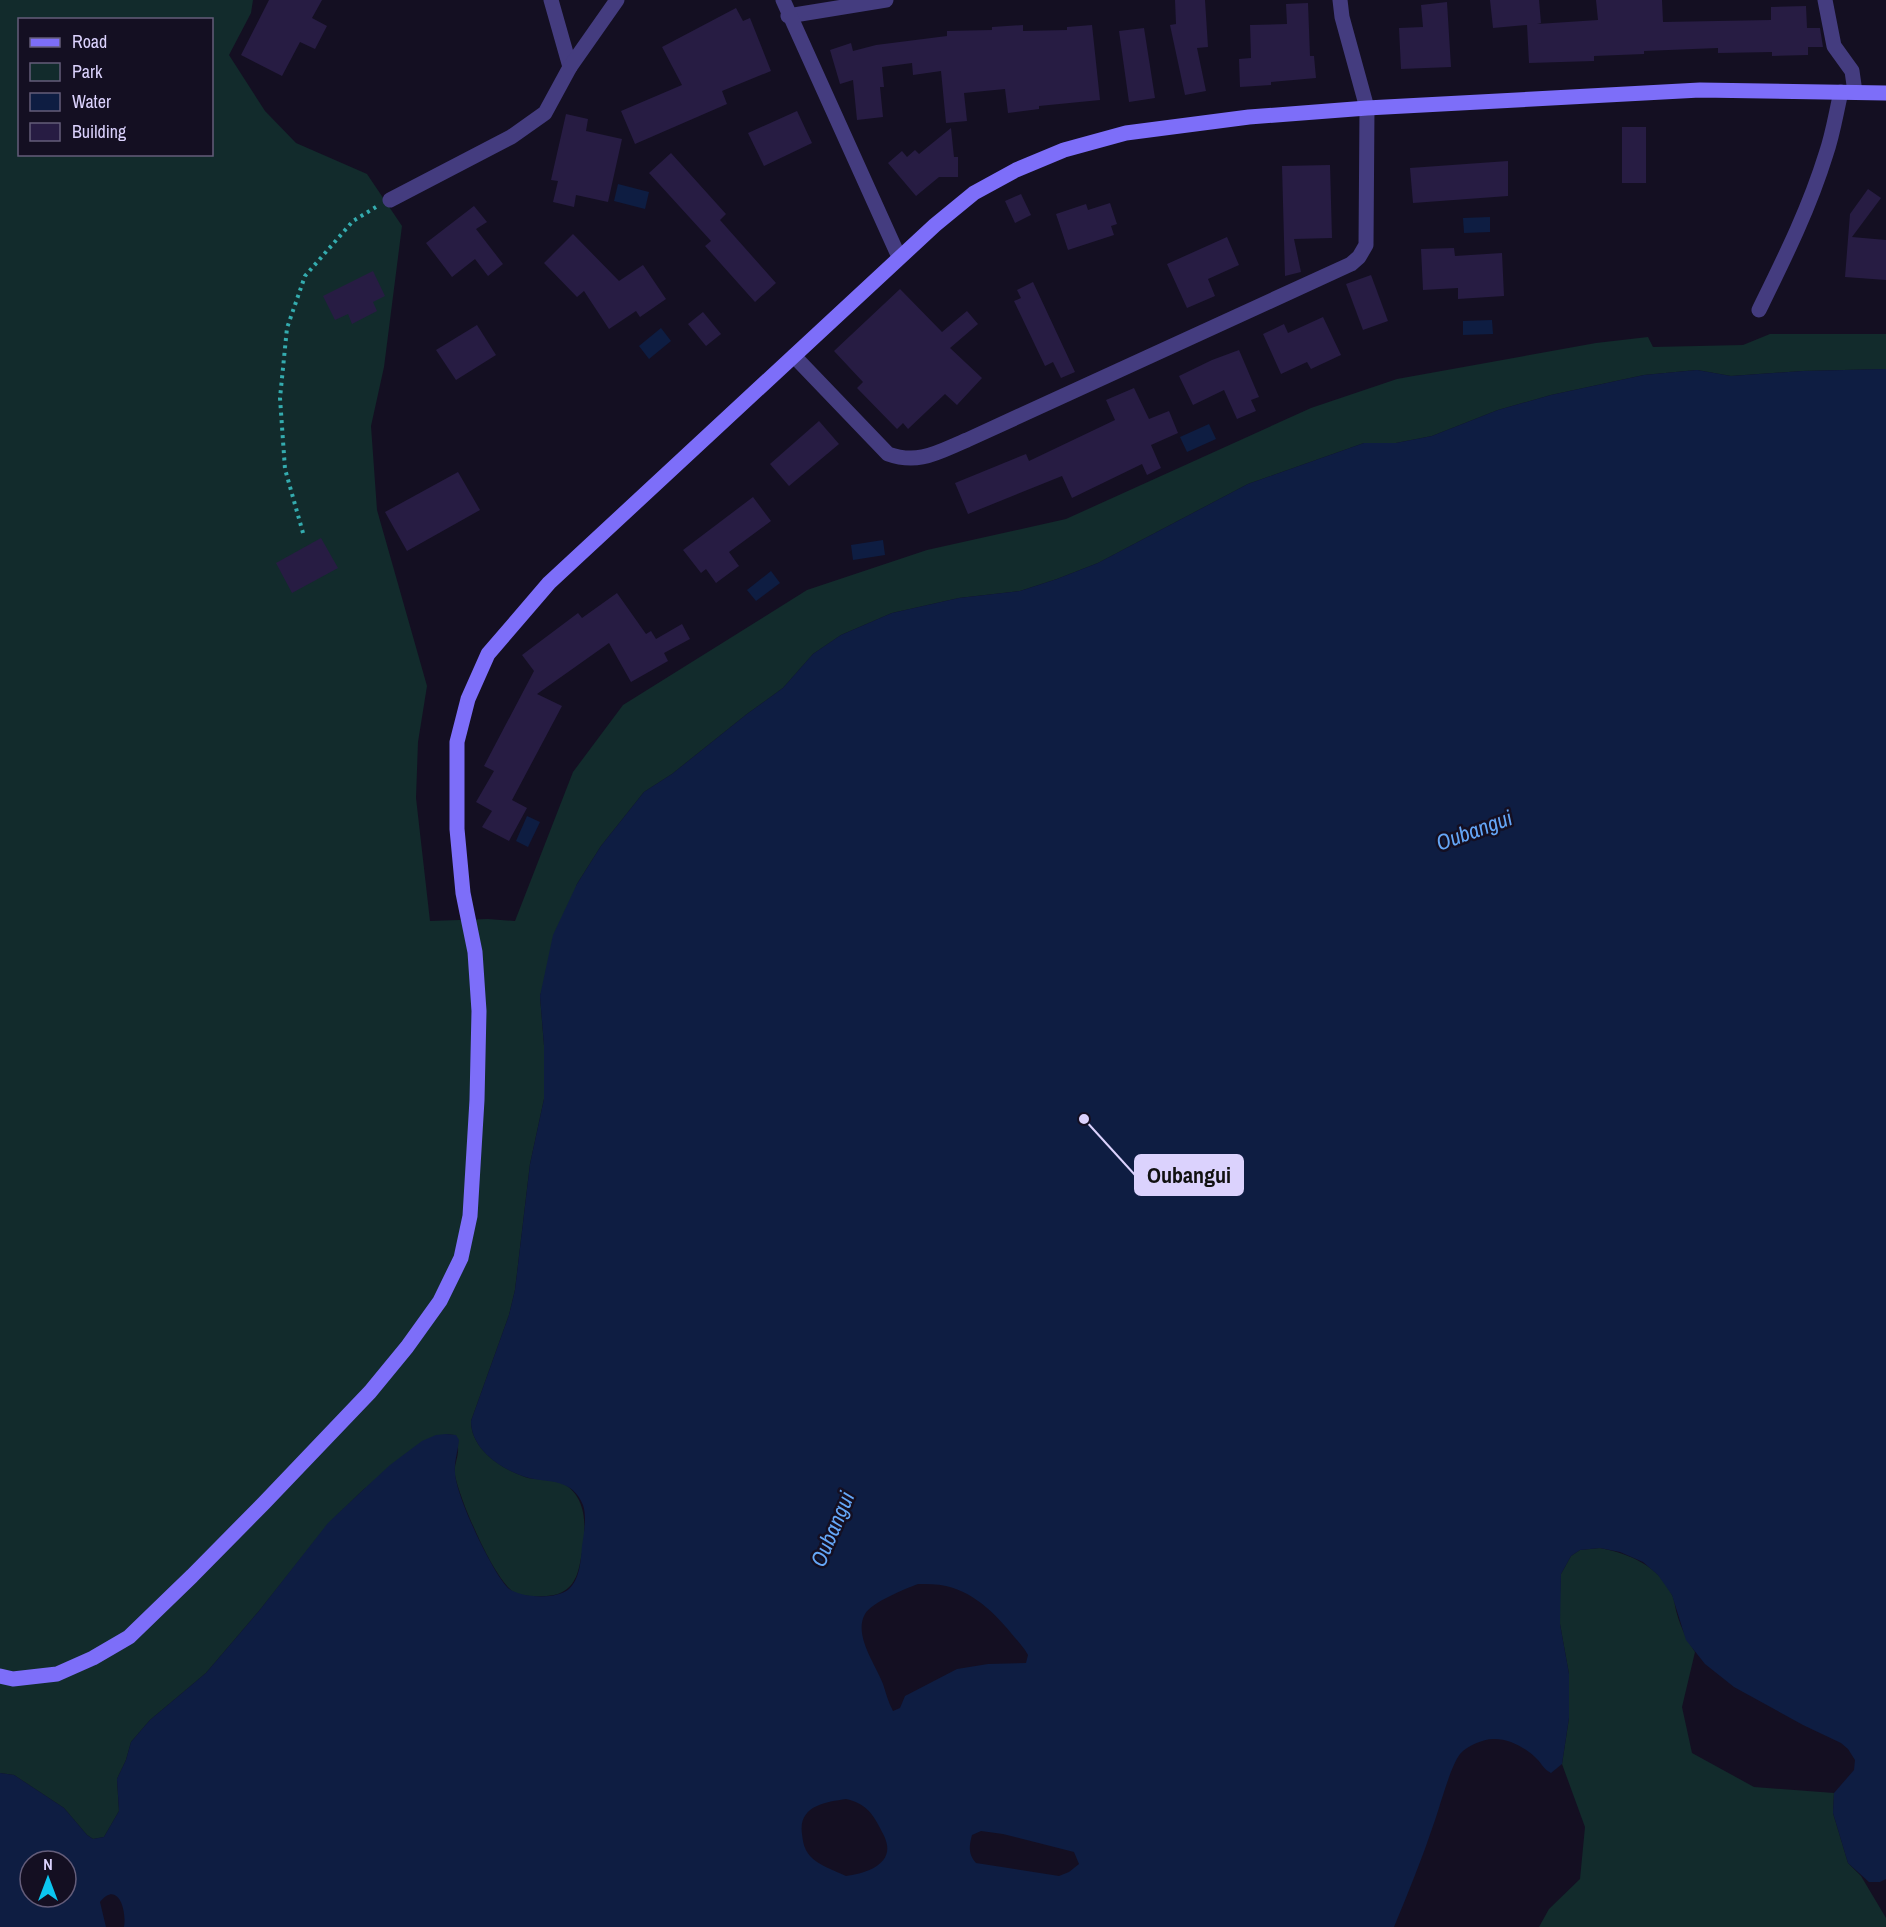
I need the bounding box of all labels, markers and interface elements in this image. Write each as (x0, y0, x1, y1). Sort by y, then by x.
legend (18, 18, 213, 156)
text: Road (72, 29, 107, 54)
text: Park (72, 59, 103, 84)
text: Water (72, 89, 111, 114)
text: Building (72, 119, 127, 144)
water label: Oubangui (1432, 802, 1516, 858)
callout: Oubangui (1135, 1155, 1243, 1195)
text: Oubangui (1147, 1160, 1231, 1190)
water label: Oubangui (803, 1487, 861, 1571)
north arrow (18, 1849, 78, 1909)
text: N (43, 1853, 53, 1875)

